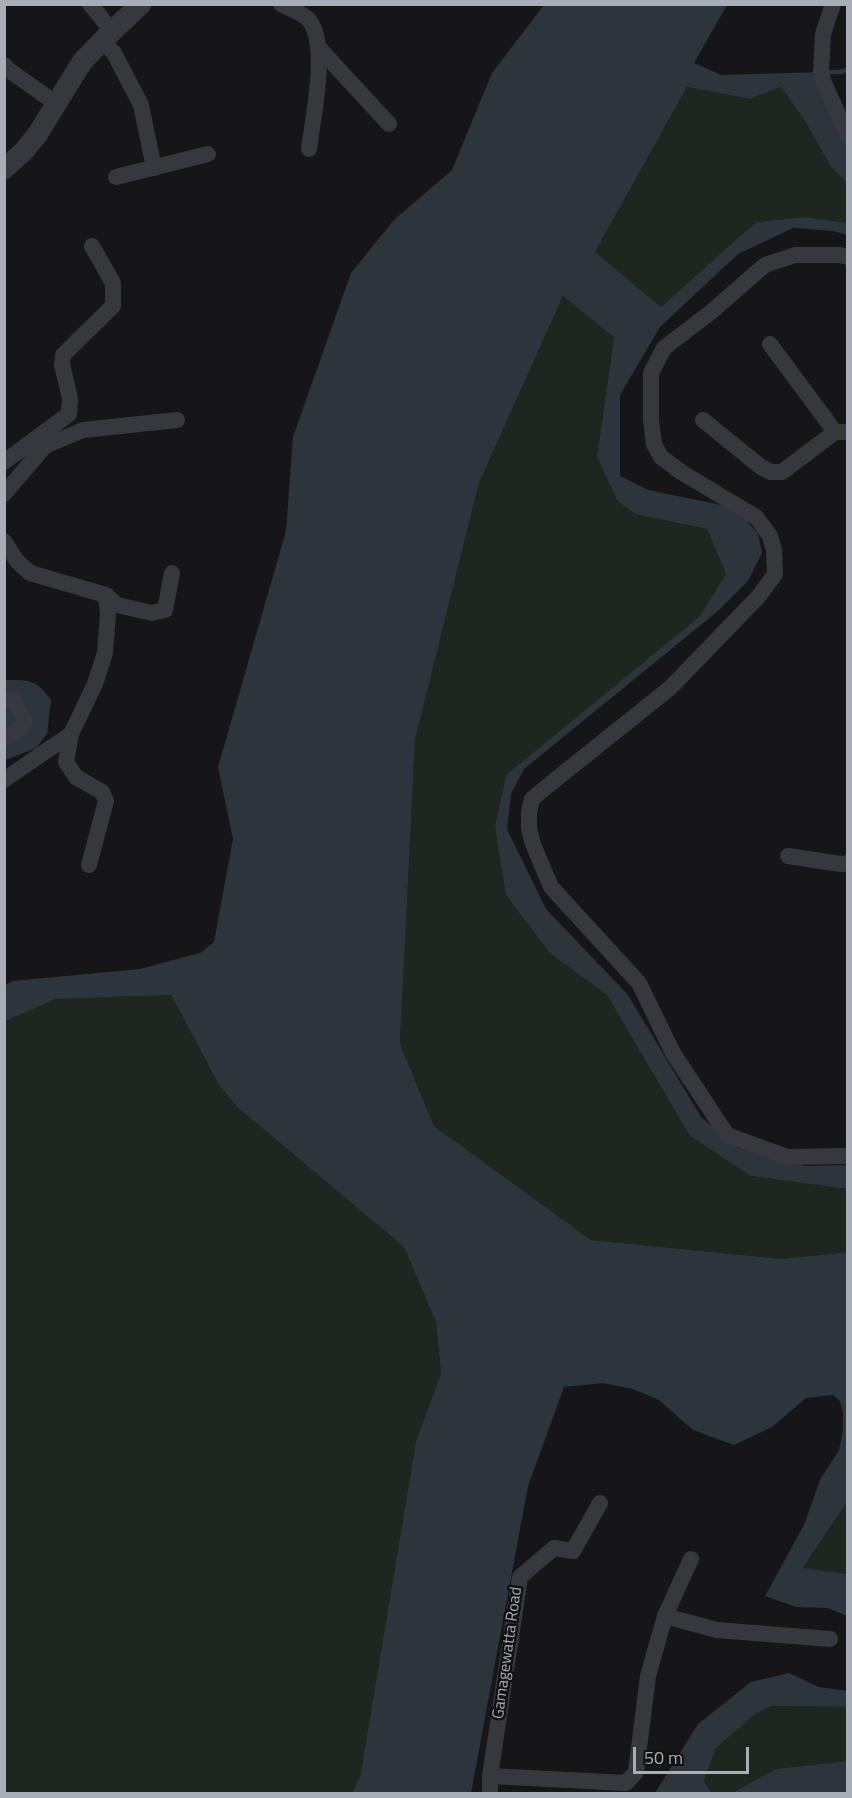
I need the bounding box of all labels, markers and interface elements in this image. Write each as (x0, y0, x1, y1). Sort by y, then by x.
street label: Gamagewatta Road (489, 1586, 527, 1720)
scale bar (636, 1735, 752, 1773)
text: 50 m (644, 1744, 683, 1771)

